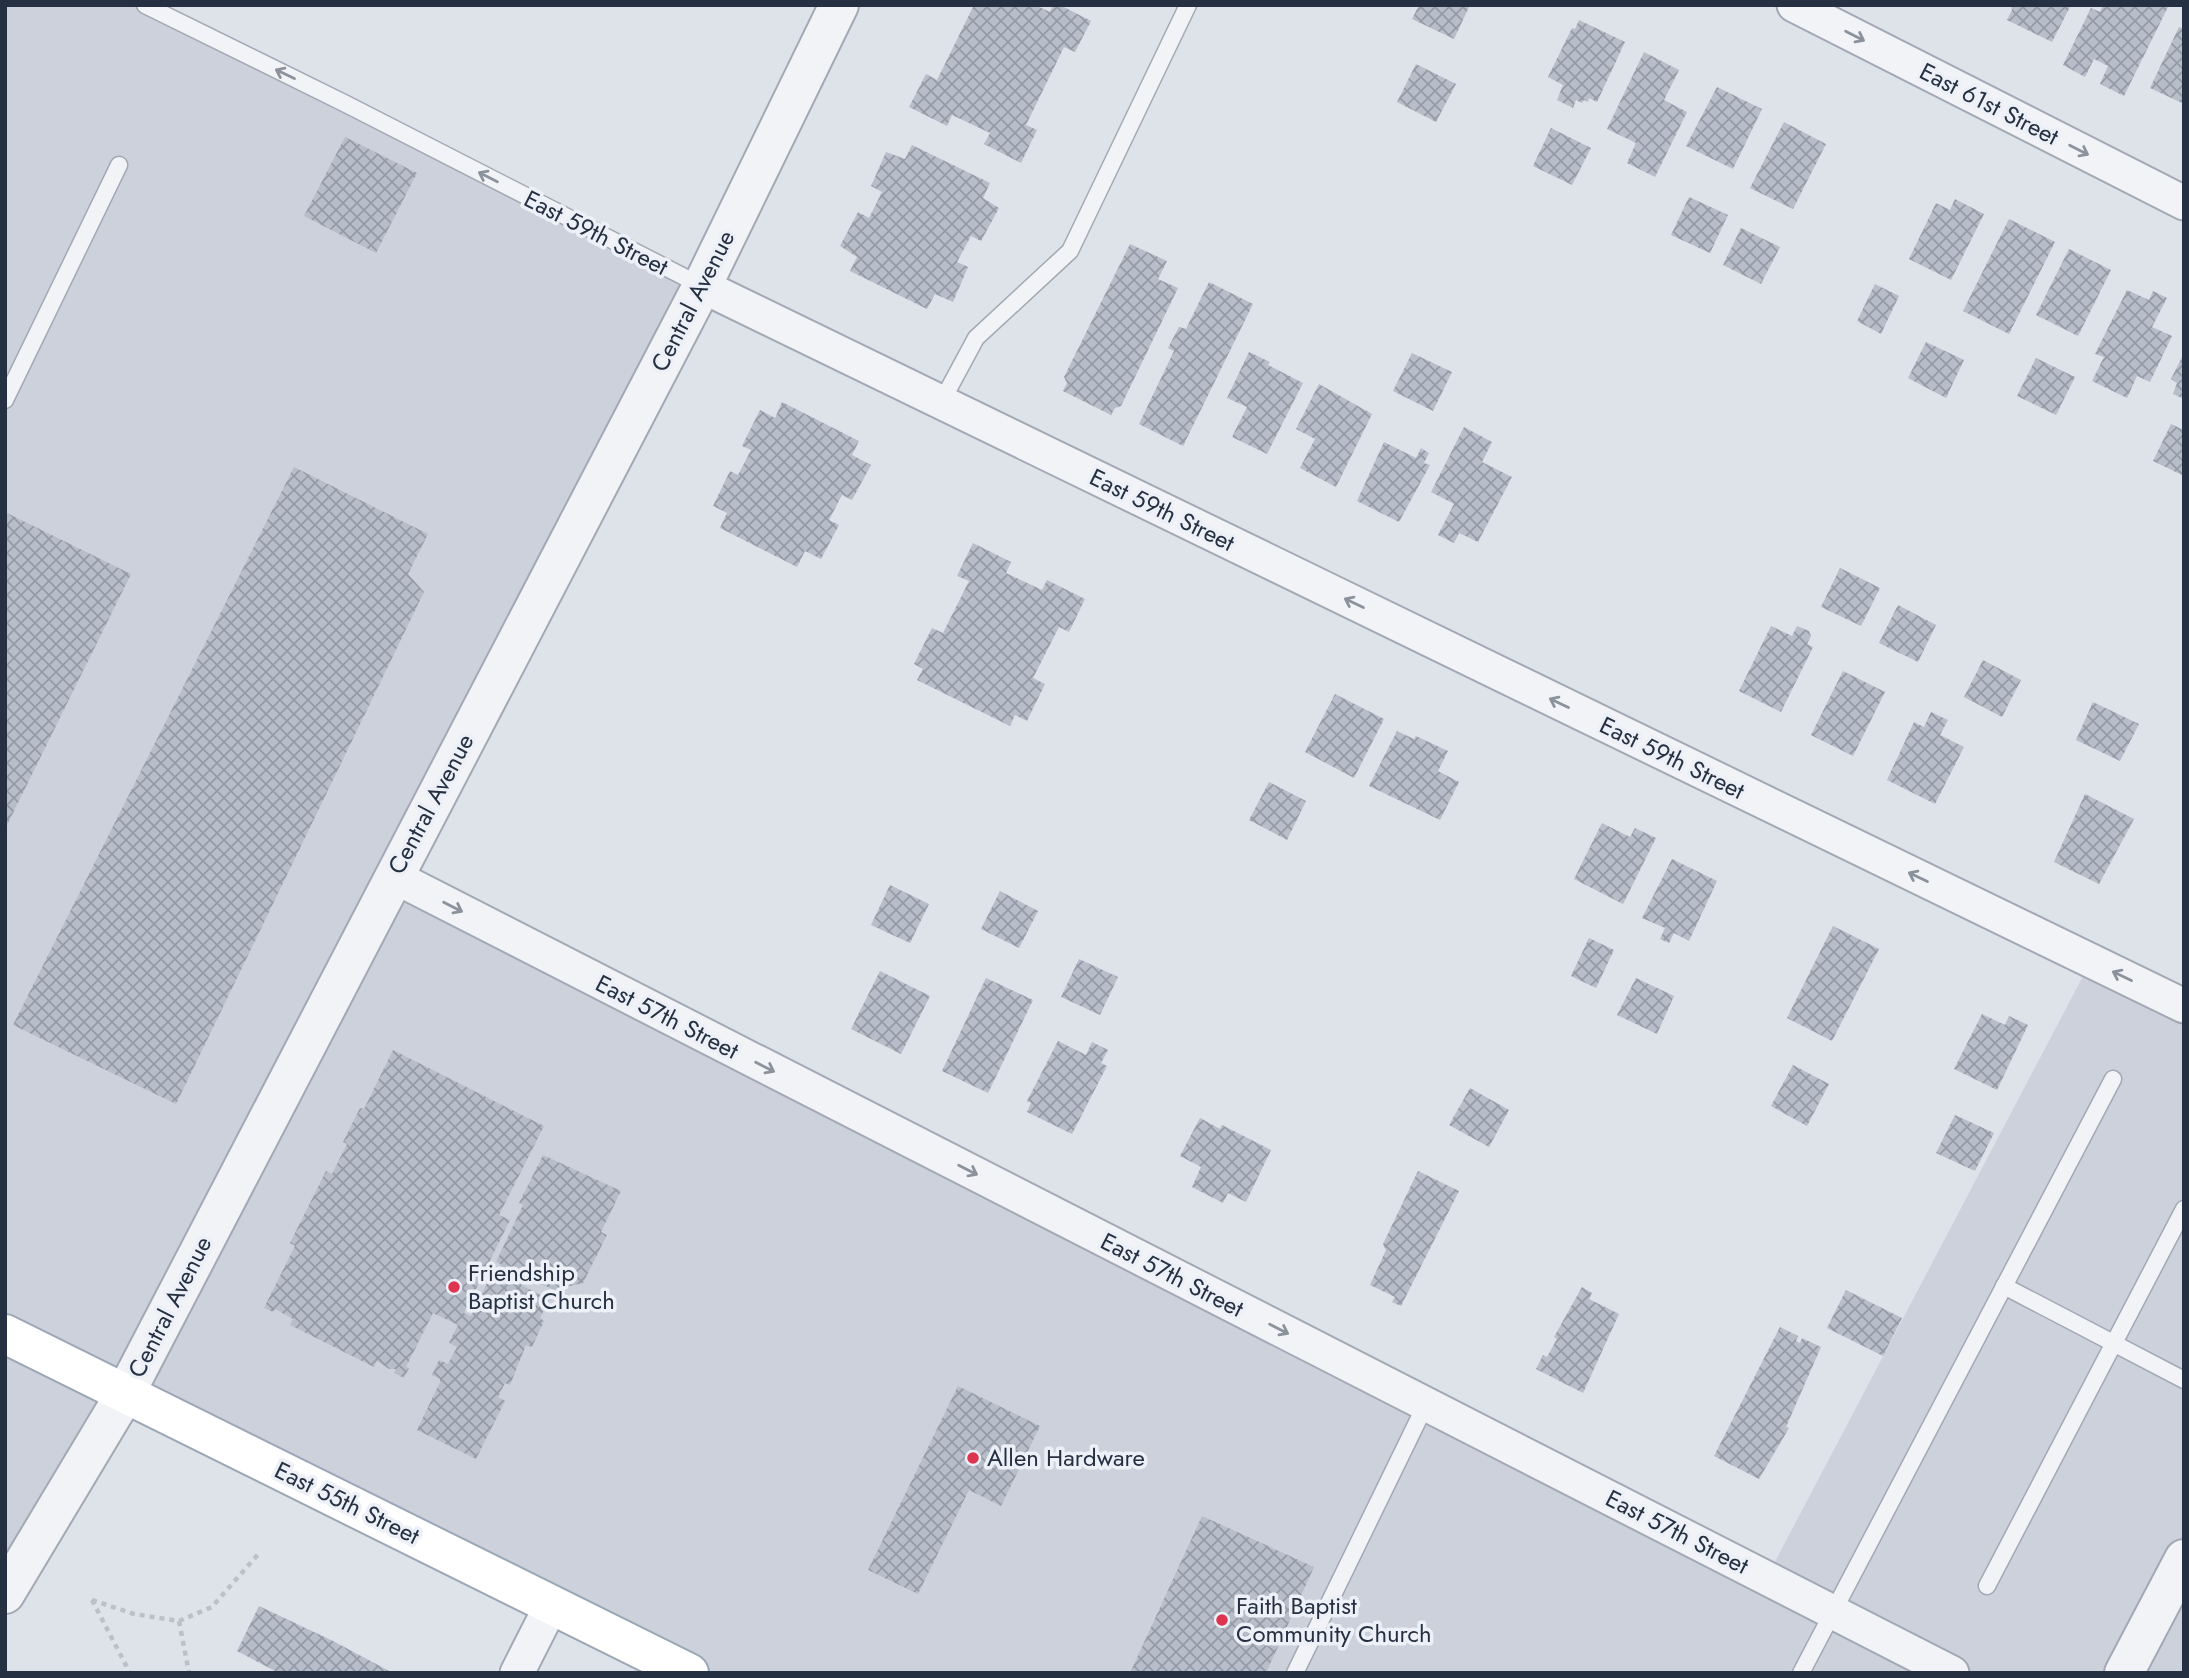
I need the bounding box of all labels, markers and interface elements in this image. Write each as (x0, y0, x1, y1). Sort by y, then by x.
one-way arrow (1844, 30, 1865, 44)
street label: East 61st Street (1914, 53, 2065, 154)
one-way arrow (275, 67, 296, 81)
one-way arrow (2068, 144, 2089, 158)
one-way arrow (478, 170, 499, 184)
street label: East 59th Street (518, 181, 675, 284)
street label: Central Avenue (642, 224, 743, 378)
street label: East 59th Street (1084, 459, 1241, 560)
one-way arrow (1344, 596, 1365, 610)
one-way arrow (1549, 695, 1570, 709)
street label: East 59th Street (1594, 707, 1751, 808)
street label: Central Avenue (379, 727, 482, 880)
one-way arrow (1908, 870, 1929, 883)
one-way arrow (442, 901, 463, 915)
street label: East 57th Street (590, 965, 745, 1068)
one-way arrow (2112, 969, 2133, 983)
one-way arrow (754, 1060, 775, 1074)
one-way arrow (957, 1164, 978, 1178)
street label: East 57th Street (1095, 1223, 1250, 1326)
street label: Central Avenue (119, 1230, 220, 1384)
place label: Friendship Baptist Church (468, 1255, 615, 1318)
marker: Friendship Baptist Church (446, 1279, 462, 1295)
one-way arrow (1268, 1323, 1289, 1337)
place label: Allen Hardware (987, 1440, 1145, 1475)
marker: Allen Hardware (965, 1450, 981, 1466)
street label: East 55th Street (269, 1452, 426, 1553)
street label: East 57th Street (1600, 1480, 1755, 1583)
place label: Faith Baptist Community Church (1236, 1588, 1432, 1651)
marker: Faith Baptist Community Church (1214, 1612, 1230, 1628)

